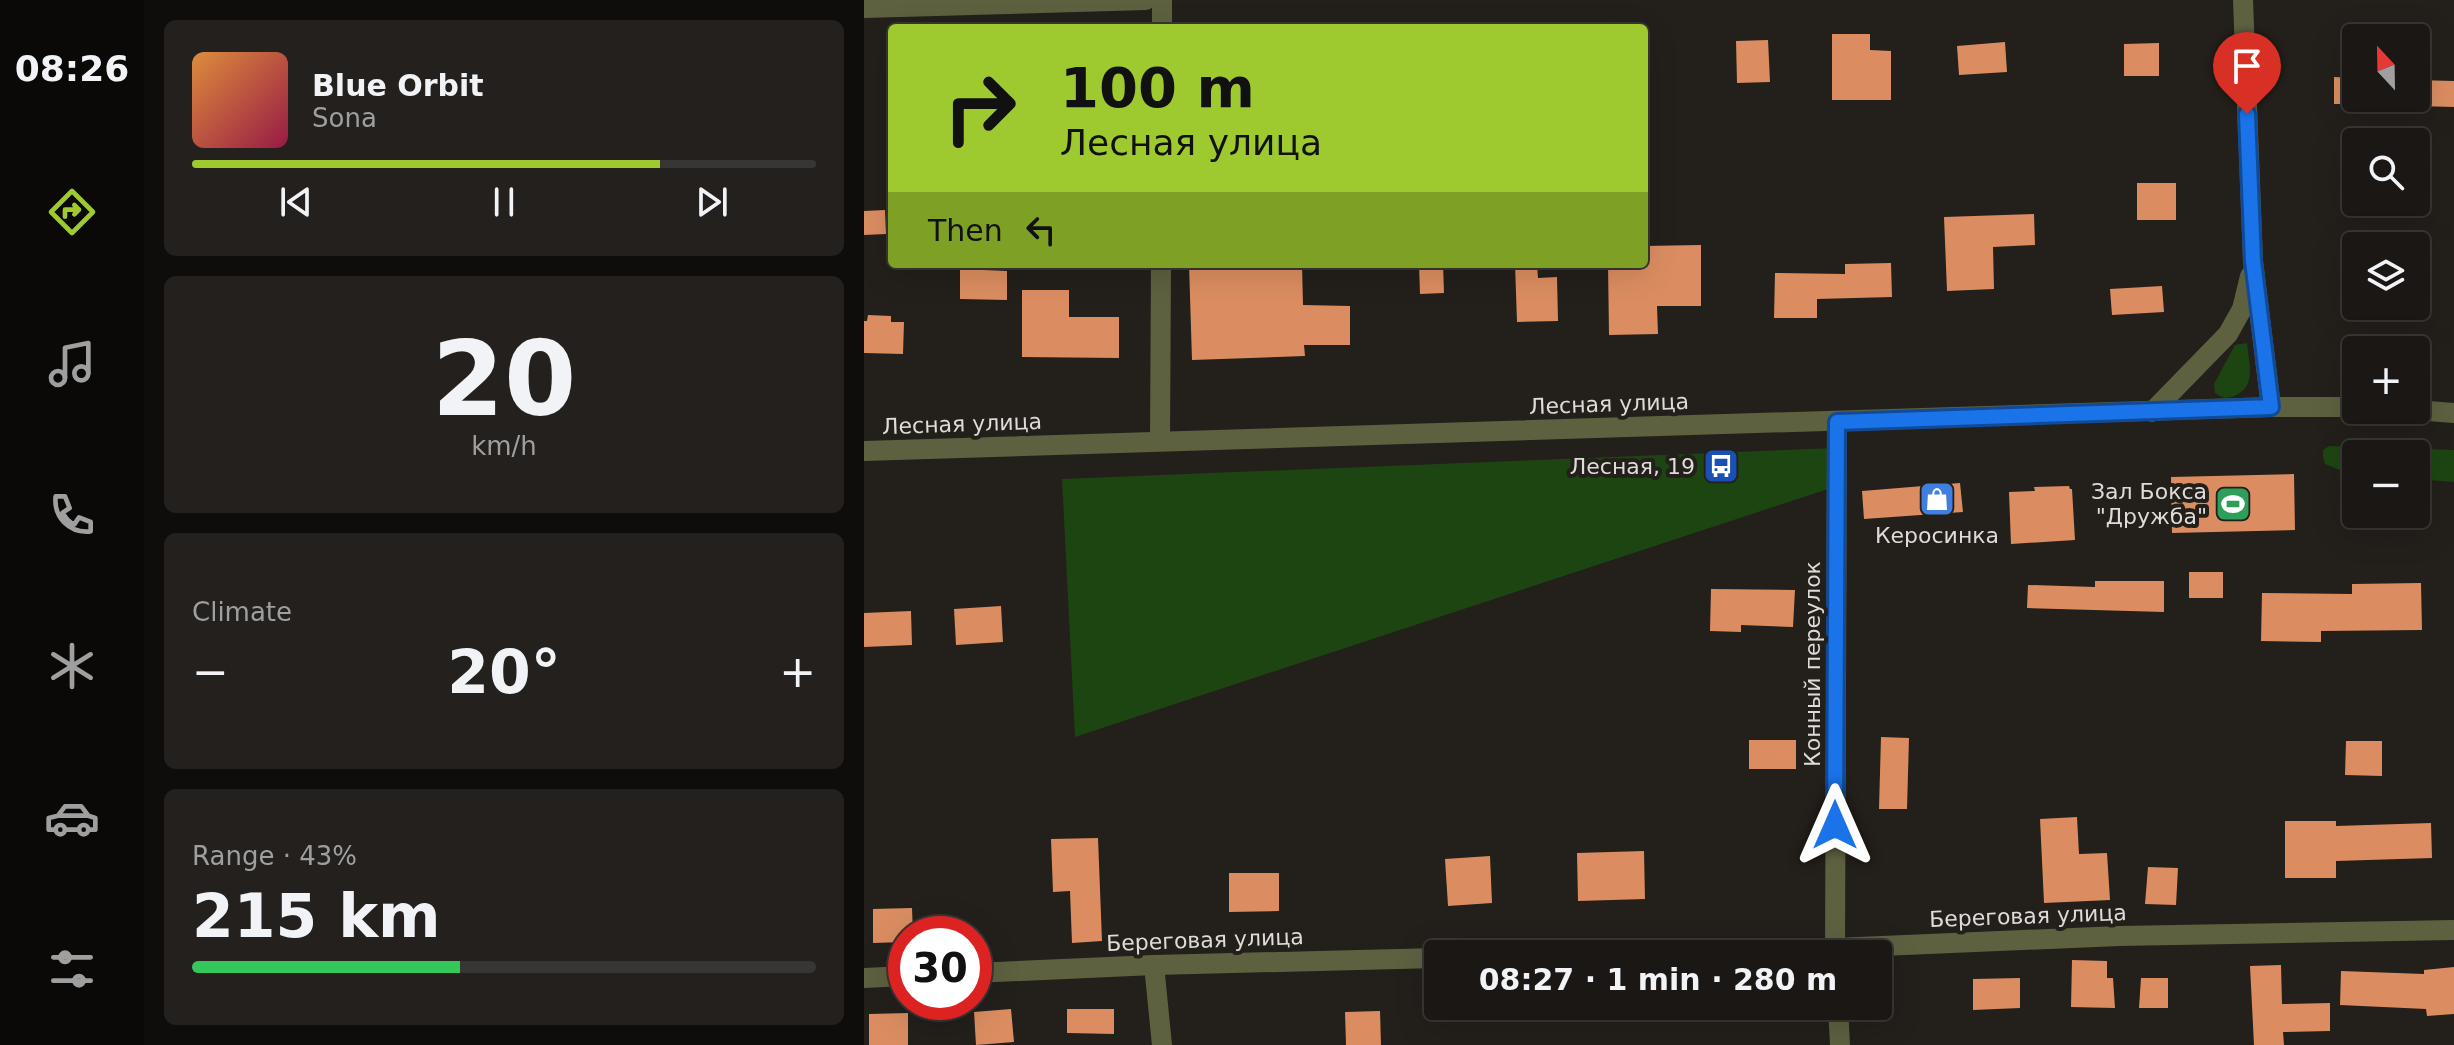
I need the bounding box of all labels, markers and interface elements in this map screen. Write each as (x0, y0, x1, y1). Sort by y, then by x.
north arrow (2342, 24, 2430, 112)
map controls (2342, 24, 2430, 528)
pin (2213, 32, 2281, 114)
icon: arrive (2225, 44, 2269, 88)
text: 08:26 (15, 48, 129, 89)
text: 100 m (1060, 55, 1255, 120)
icon: right (928, 56, 1032, 160)
text: Blue Orbit (312, 68, 484, 103)
text: Sona (312, 103, 377, 133)
text: Лесная улица (1060, 122, 1322, 163)
button: search (2342, 128, 2430, 216)
icon: previous (274, 180, 318, 224)
icon: pause (482, 180, 526, 224)
icon: next (690, 180, 734, 224)
icon: directions (44, 184, 100, 240)
icon: left (1019, 208, 1063, 252)
text: Then (928, 213, 1003, 248)
button: layers (2342, 232, 2430, 320)
text: 20 (432, 318, 576, 440)
icon: music (44, 336, 100, 392)
button: + (2342, 336, 2430, 424)
street label: Лесная улица (1529, 389, 1689, 419)
street label: Лесная улица (882, 409, 1042, 439)
text: km/h (471, 431, 537, 461)
button: − (2342, 440, 2430, 528)
bus stop icon: Лесная, 19 (1702, 447, 1740, 485)
place label: Лесная, 19 (1570, 454, 1695, 479)
place label: Зал Бокса "Дружба" (2091, 479, 2207, 529)
shop icon: Керосинка (1918, 480, 1956, 518)
sports icon: Зал Бокса "Дружба" (2214, 485, 2252, 523)
icon: phone (44, 487, 100, 543)
place label: Керосинка (1875, 523, 1999, 548)
street label: Конный переулок (1800, 561, 1825, 767)
text: Climate (192, 597, 292, 627)
text: 20° (447, 637, 561, 707)
icon: climate (44, 638, 100, 694)
text: − (192, 646, 229, 697)
text: + (779, 646, 816, 697)
position arrow (1793, 783, 1877, 867)
icon: car (44, 790, 100, 846)
text: Range · 43% (192, 841, 357, 871)
text: 215 km (192, 881, 441, 951)
street label: Береговая улица (1929, 900, 2127, 932)
speed limit sign: 30 (888, 916, 992, 1020)
street label: Береговая улица (1106, 924, 1304, 956)
icon: filters (44, 941, 100, 997)
text: 08:27 · 1 min · 280 m (1479, 962, 1837, 997)

